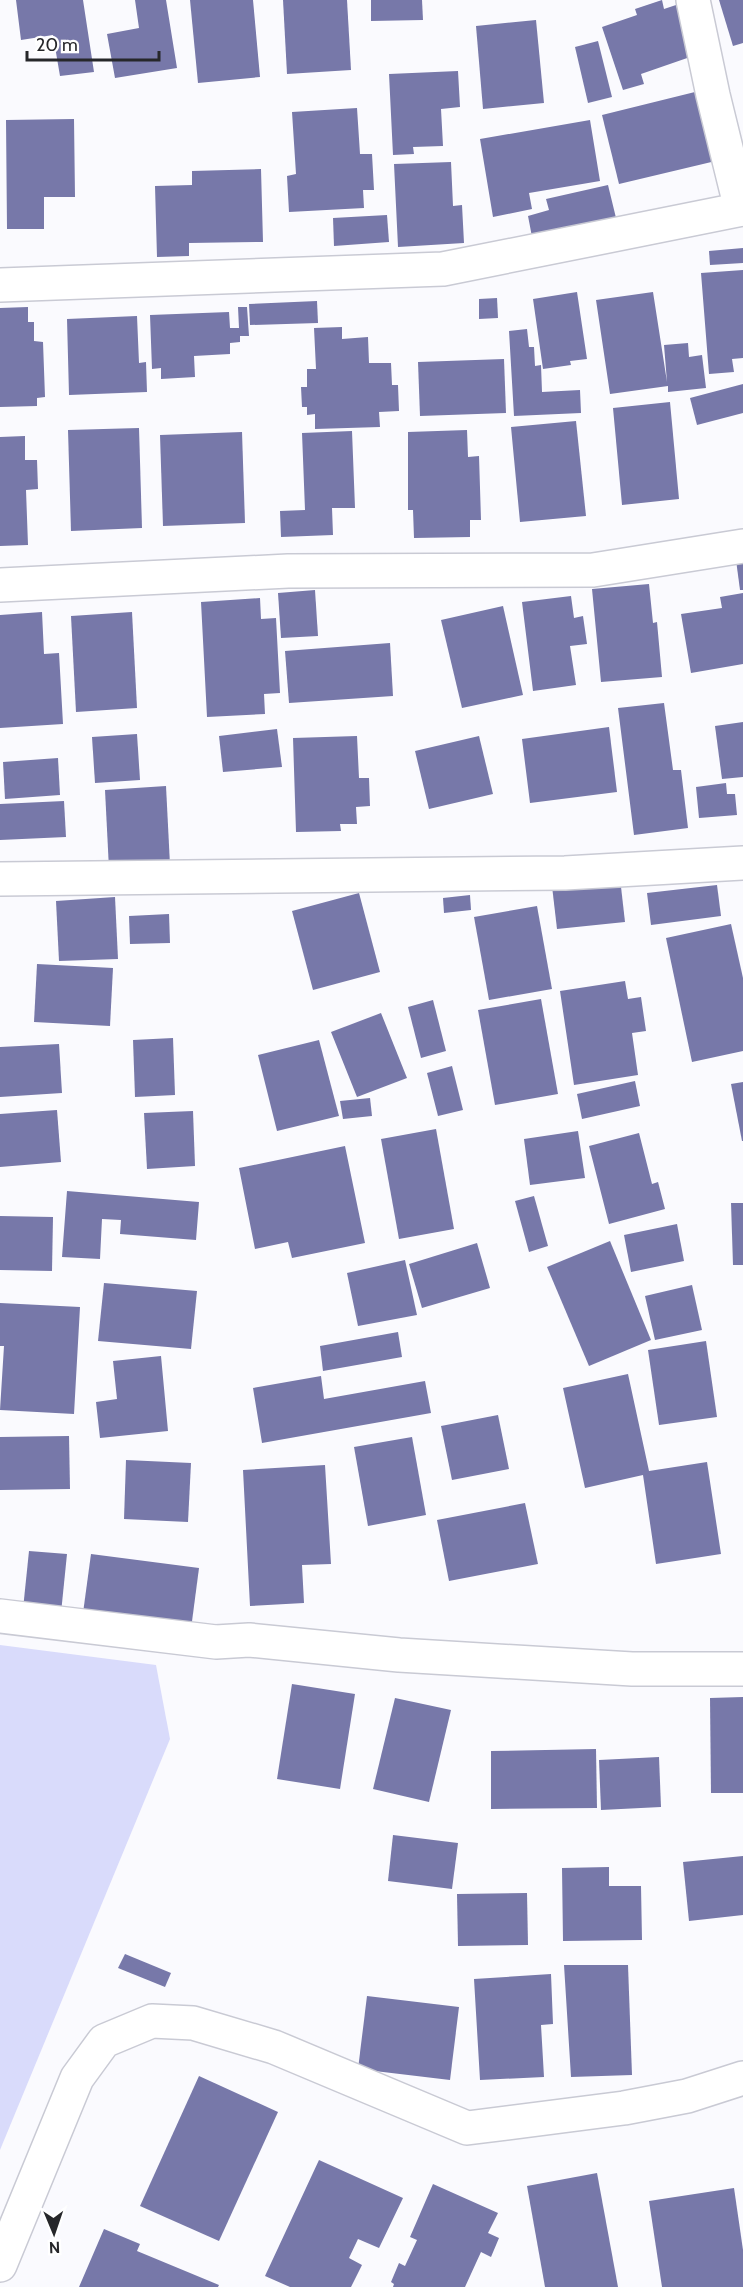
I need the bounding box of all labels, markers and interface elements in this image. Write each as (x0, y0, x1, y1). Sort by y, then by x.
scale bar (27, 24, 159, 62)
text: 20 m (36, 34, 78, 56)
north arrow (24, 2203, 84, 2263)
text: N (49, 2238, 60, 2257)

